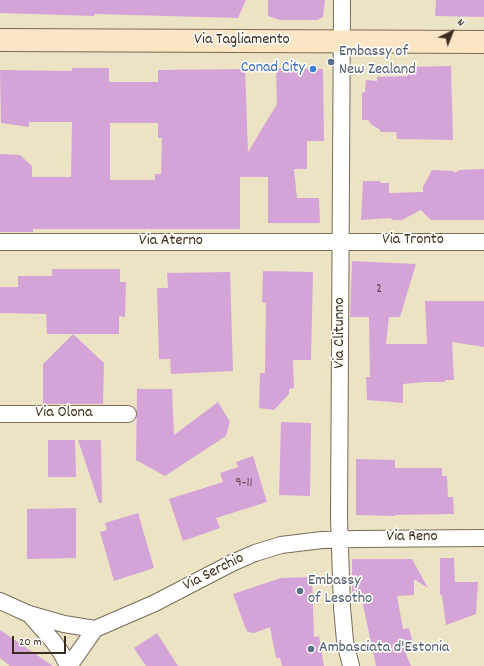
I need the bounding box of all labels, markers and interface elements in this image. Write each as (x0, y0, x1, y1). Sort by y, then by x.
north arrow (432, 12, 472, 52)
text: N (453, 16, 468, 31)
street label: Via Tagliamento (194, 31, 290, 51)
place label: Embassy of New Zealand (339, 43, 416, 81)
marker: Embassy of New Zealand (326, 57, 336, 67)
place label: Conad City (241, 59, 305, 79)
marker: Conad City (308, 64, 318, 74)
street label: Via Tronto (382, 231, 444, 251)
street label: Via Aterno (139, 232, 203, 252)
house number: 2 (376, 282, 382, 298)
street label: Via Clitunno (331, 297, 351, 369)
street label: Via Olona (36, 404, 92, 424)
house number: 9-11 (235, 476, 253, 492)
street label: Via Reno (386, 528, 438, 548)
street label: Via Serchio (180, 550, 248, 596)
place label: Embassy of Lesotho (308, 572, 372, 610)
marker: Embassy of Lesotho (295, 586, 305, 596)
scale bar (14, 628, 68, 654)
text: 20 m (19, 634, 42, 651)
place label: Ambasciata d'Estonia (319, 639, 449, 659)
marker: Ambasciata d'Estonia (306, 644, 316, 654)

